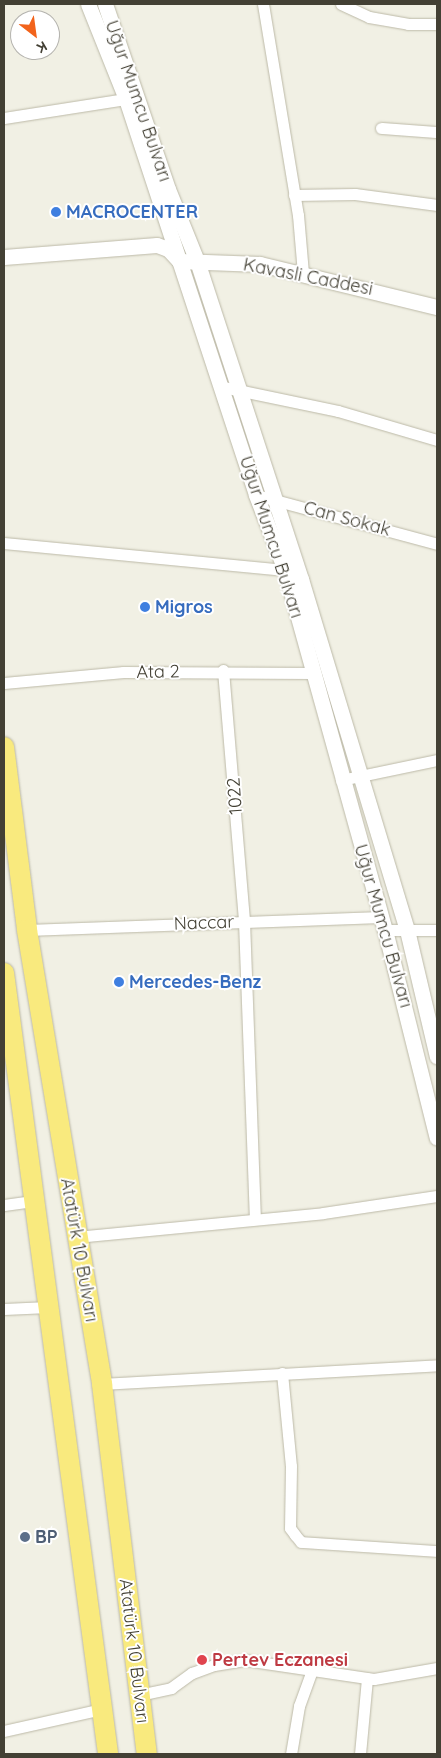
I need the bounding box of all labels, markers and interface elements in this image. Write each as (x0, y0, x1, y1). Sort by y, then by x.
north arrow (10, 10, 60, 60)
street label: Uğur Mumcu Bulvarı (100, 18, 176, 184)
text: K (34, 37, 50, 57)
place label: MACROCENTER (66, 201, 198, 223)
marker: MACROCENTER (50, 206, 62, 218)
street label: Kavasli Caddesi (241, 254, 375, 300)
street label: Uğur Mumcu Bulvarı (235, 453, 307, 621)
street label: Can Sokak (301, 497, 393, 541)
place label: Migros (155, 596, 213, 618)
marker: Migros (139, 601, 151, 613)
street label: Ata 2 (136, 661, 180, 683)
street label: 1022 (223, 777, 247, 815)
street label: Uğur Mumcu Bulvarı (349, 842, 417, 1010)
street label: Naccar (173, 911, 235, 935)
place label: Mercedes-Benz (129, 971, 261, 993)
marker: Mercedes-Benz (113, 976, 125, 988)
street label: Atatürk 10 Bulvarı (56, 1176, 102, 1324)
place label: BP (35, 1526, 58, 1548)
marker: BP (19, 1531, 31, 1543)
street label: Atatürk 10 Bulvarı (114, 1577, 154, 1725)
place label: Pertev Eczanesi (212, 1649, 348, 1671)
marker: Pertev Eczanesi (196, 1654, 208, 1666)

